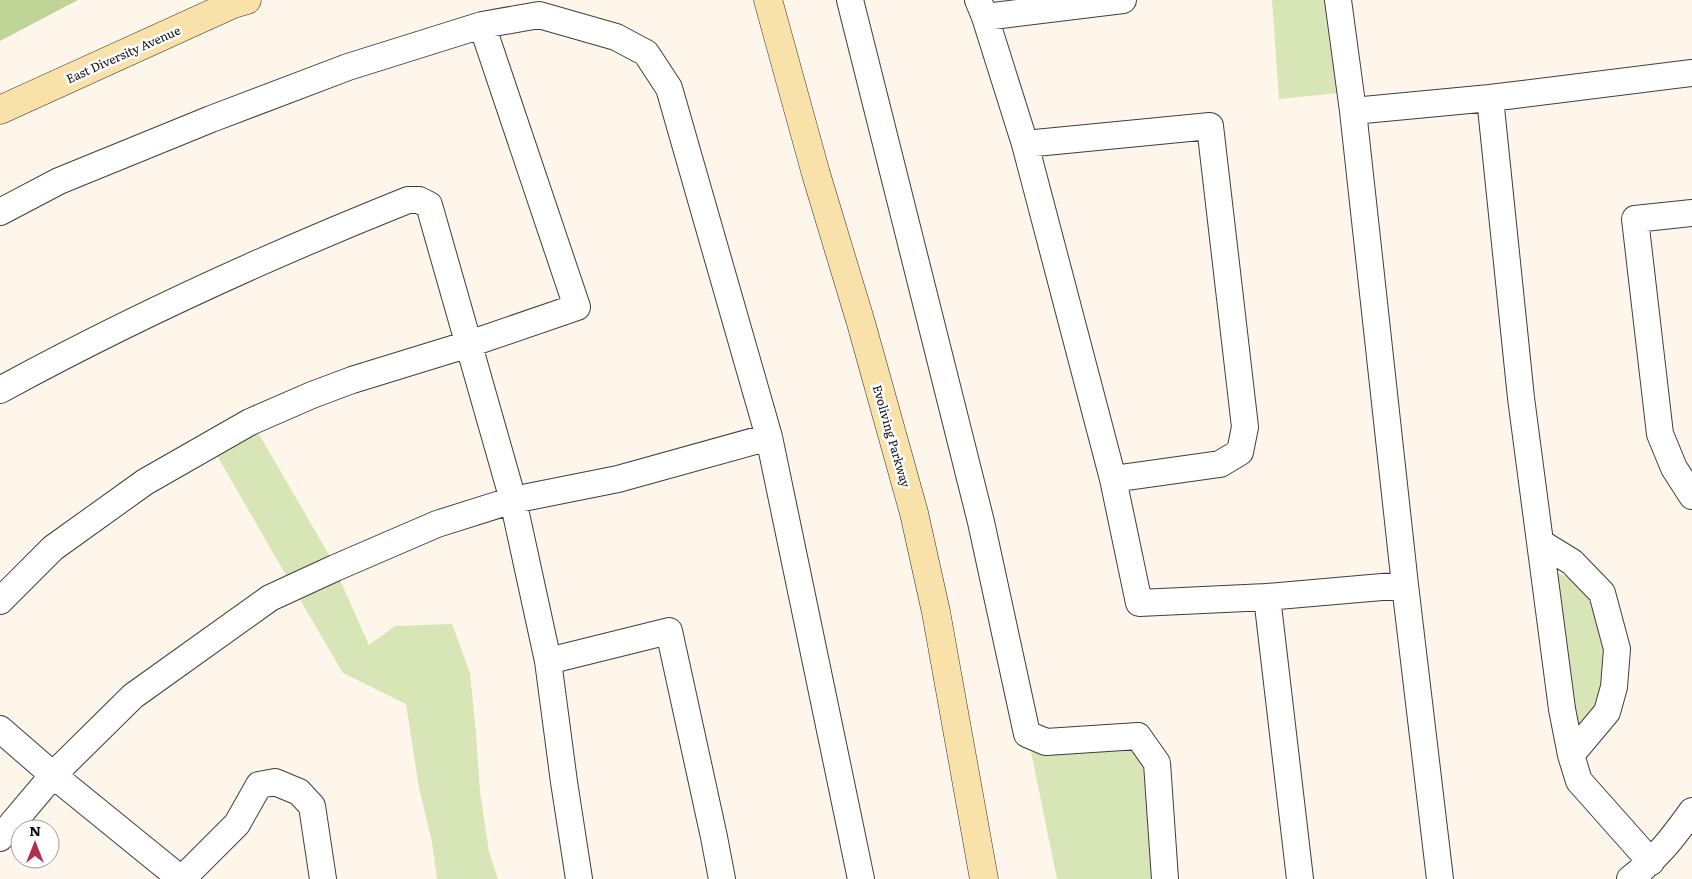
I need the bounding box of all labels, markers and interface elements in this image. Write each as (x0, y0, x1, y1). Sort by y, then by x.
street label: East Diversity Avenue (63, 21, 183, 87)
street label: Evoliving Parkway (869, 383, 915, 489)
north arrow (10, 819, 60, 869)
text: N (29, 820, 41, 840)

